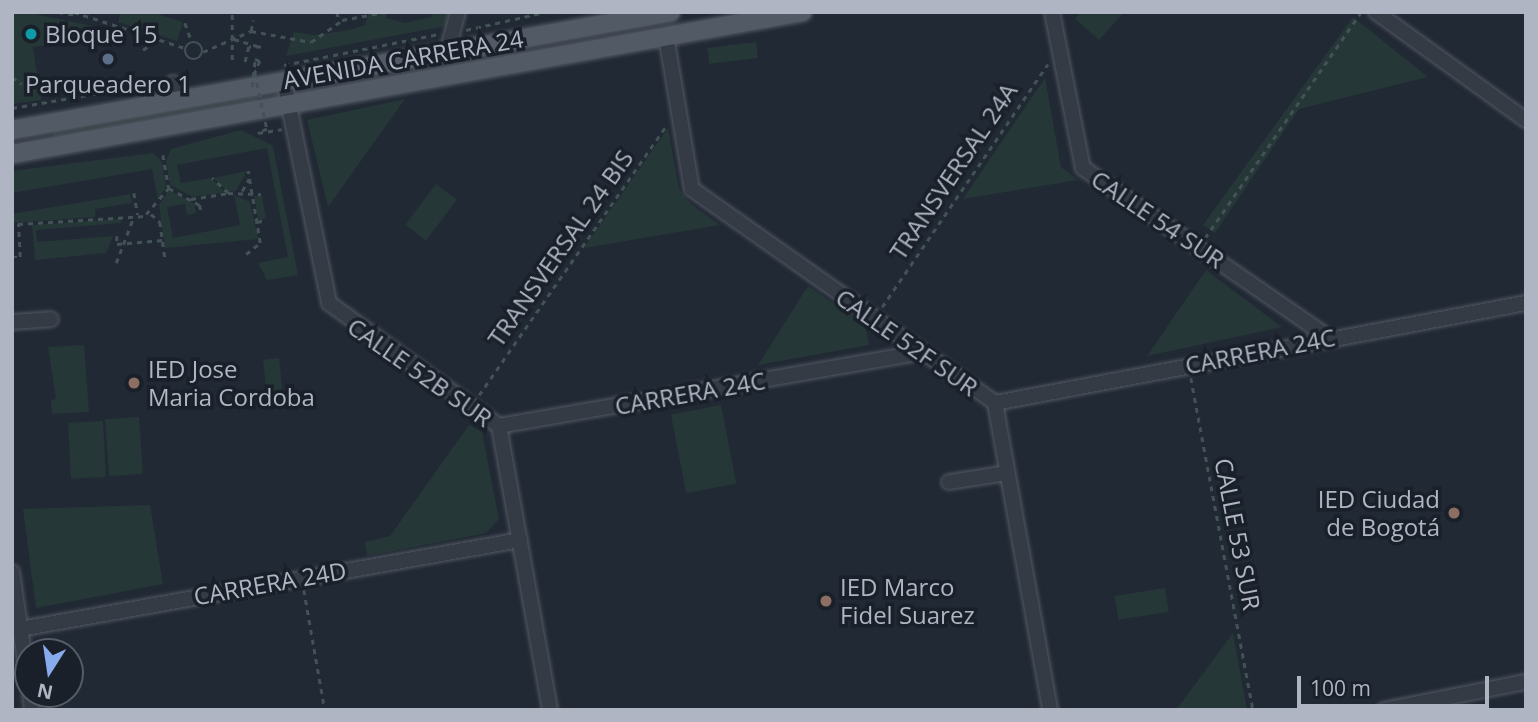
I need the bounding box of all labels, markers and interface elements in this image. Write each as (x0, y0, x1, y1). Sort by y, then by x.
place label: Bloque 15 (45, 20, 158, 48)
street label: AVENIDA CARRERA 24 (281, 24, 525, 94)
marker: Bloque 15 (23, 26, 39, 42)
marker: Parqueadero 1 (100, 51, 116, 67)
place label: Parqueadero 1 (25, 70, 191, 98)
street label: TRANSVERSAL 24A (883, 77, 1023, 265)
street label: TRANSVERSAL 24 BIS (481, 144, 639, 352)
street label: CALLE 54 SUR (1086, 164, 1230, 274)
street label: CALLE 52F SUR (831, 282, 983, 402)
street label: CALLE 52B SUR (342, 312, 498, 432)
street label: CARRERA 24C (1183, 322, 1337, 380)
place label: IED Jose Maria Cordoba (148, 355, 315, 411)
street label: CARRERA 24C (613, 366, 767, 420)
marker: IED Jose Maria Cordoba (126, 375, 142, 391)
street label: CALLE 53 SUR (1209, 456, 1267, 612)
place label: IED Ciudad de Bogotá (1318, 485, 1440, 541)
marker: IED Ciudad de Bogotá (1446, 505, 1462, 521)
street label: CARRERA 24D (192, 555, 348, 611)
place label: IED Marco Fidel Suarez (840, 573, 975, 629)
marker: IED Marco Fidel Suarez (818, 593, 834, 609)
north arrow (14, 638, 84, 708)
scale bar (1300, 662, 1492, 706)
text: 100 m (1310, 674, 1371, 702)
text: N (35, 677, 55, 706)

